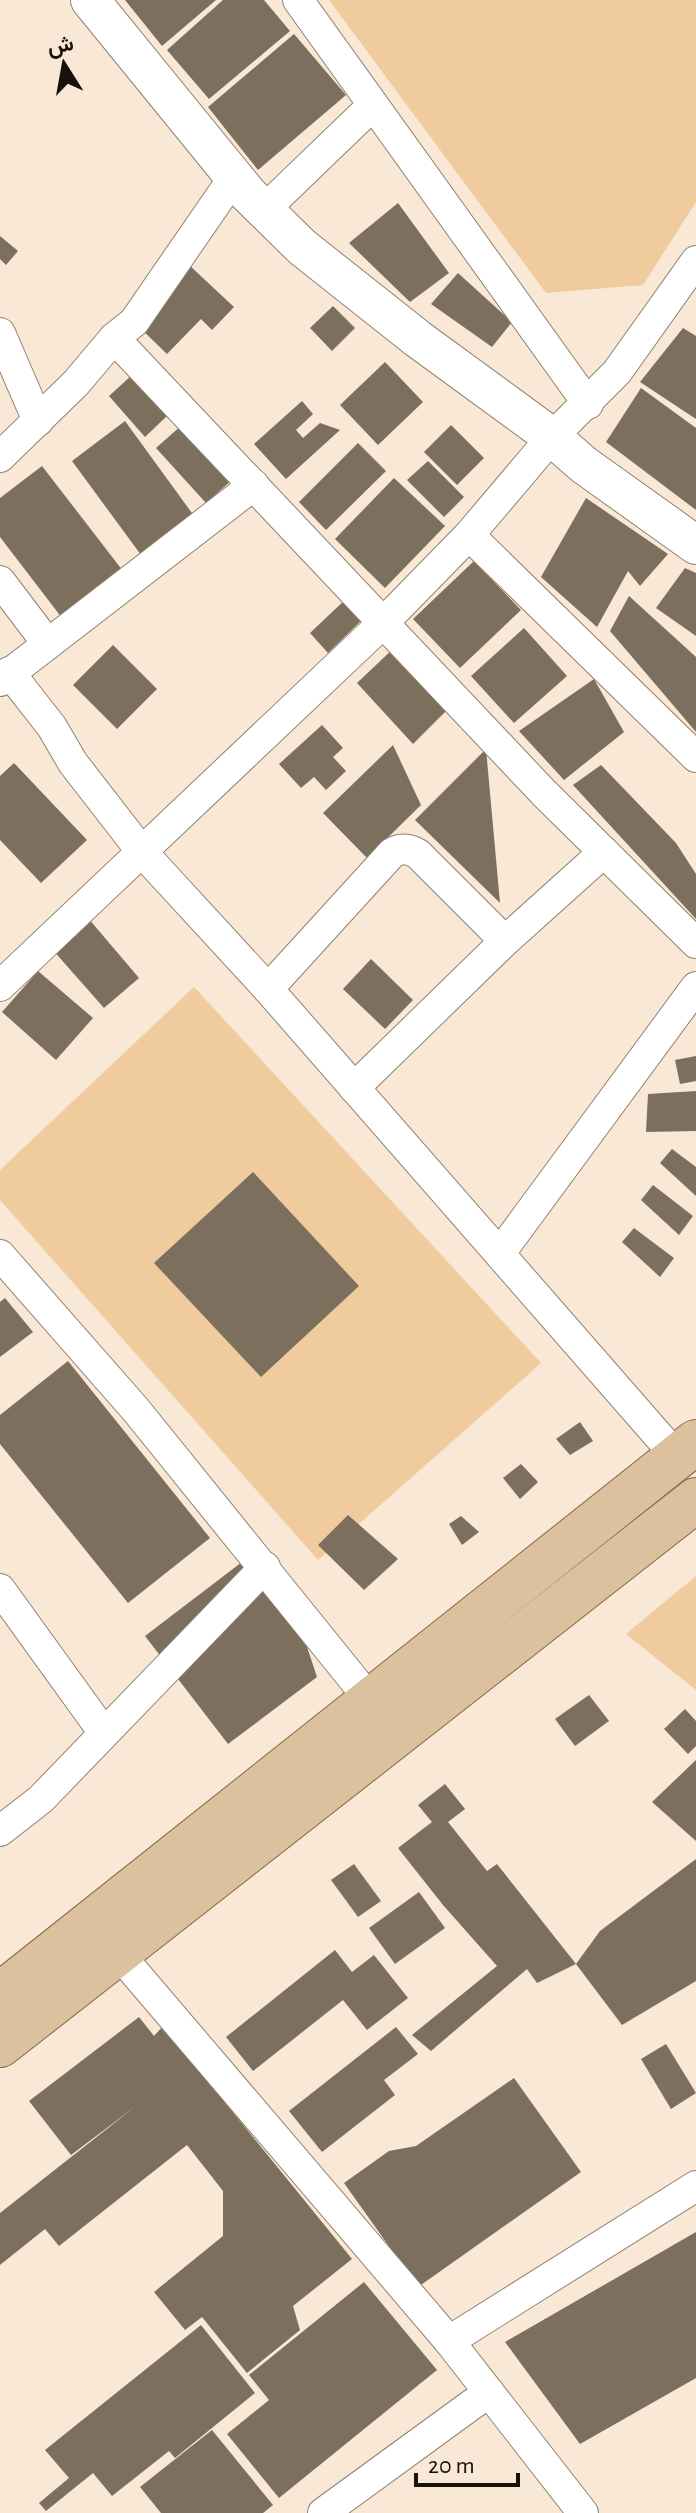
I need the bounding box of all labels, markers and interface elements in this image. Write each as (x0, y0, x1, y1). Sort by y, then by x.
north arrow (24, 24, 104, 104)
text: ش (45, 32, 76, 61)
scale bar (416, 2437, 518, 2487)
text: 20 m (428, 2454, 475, 2478)

